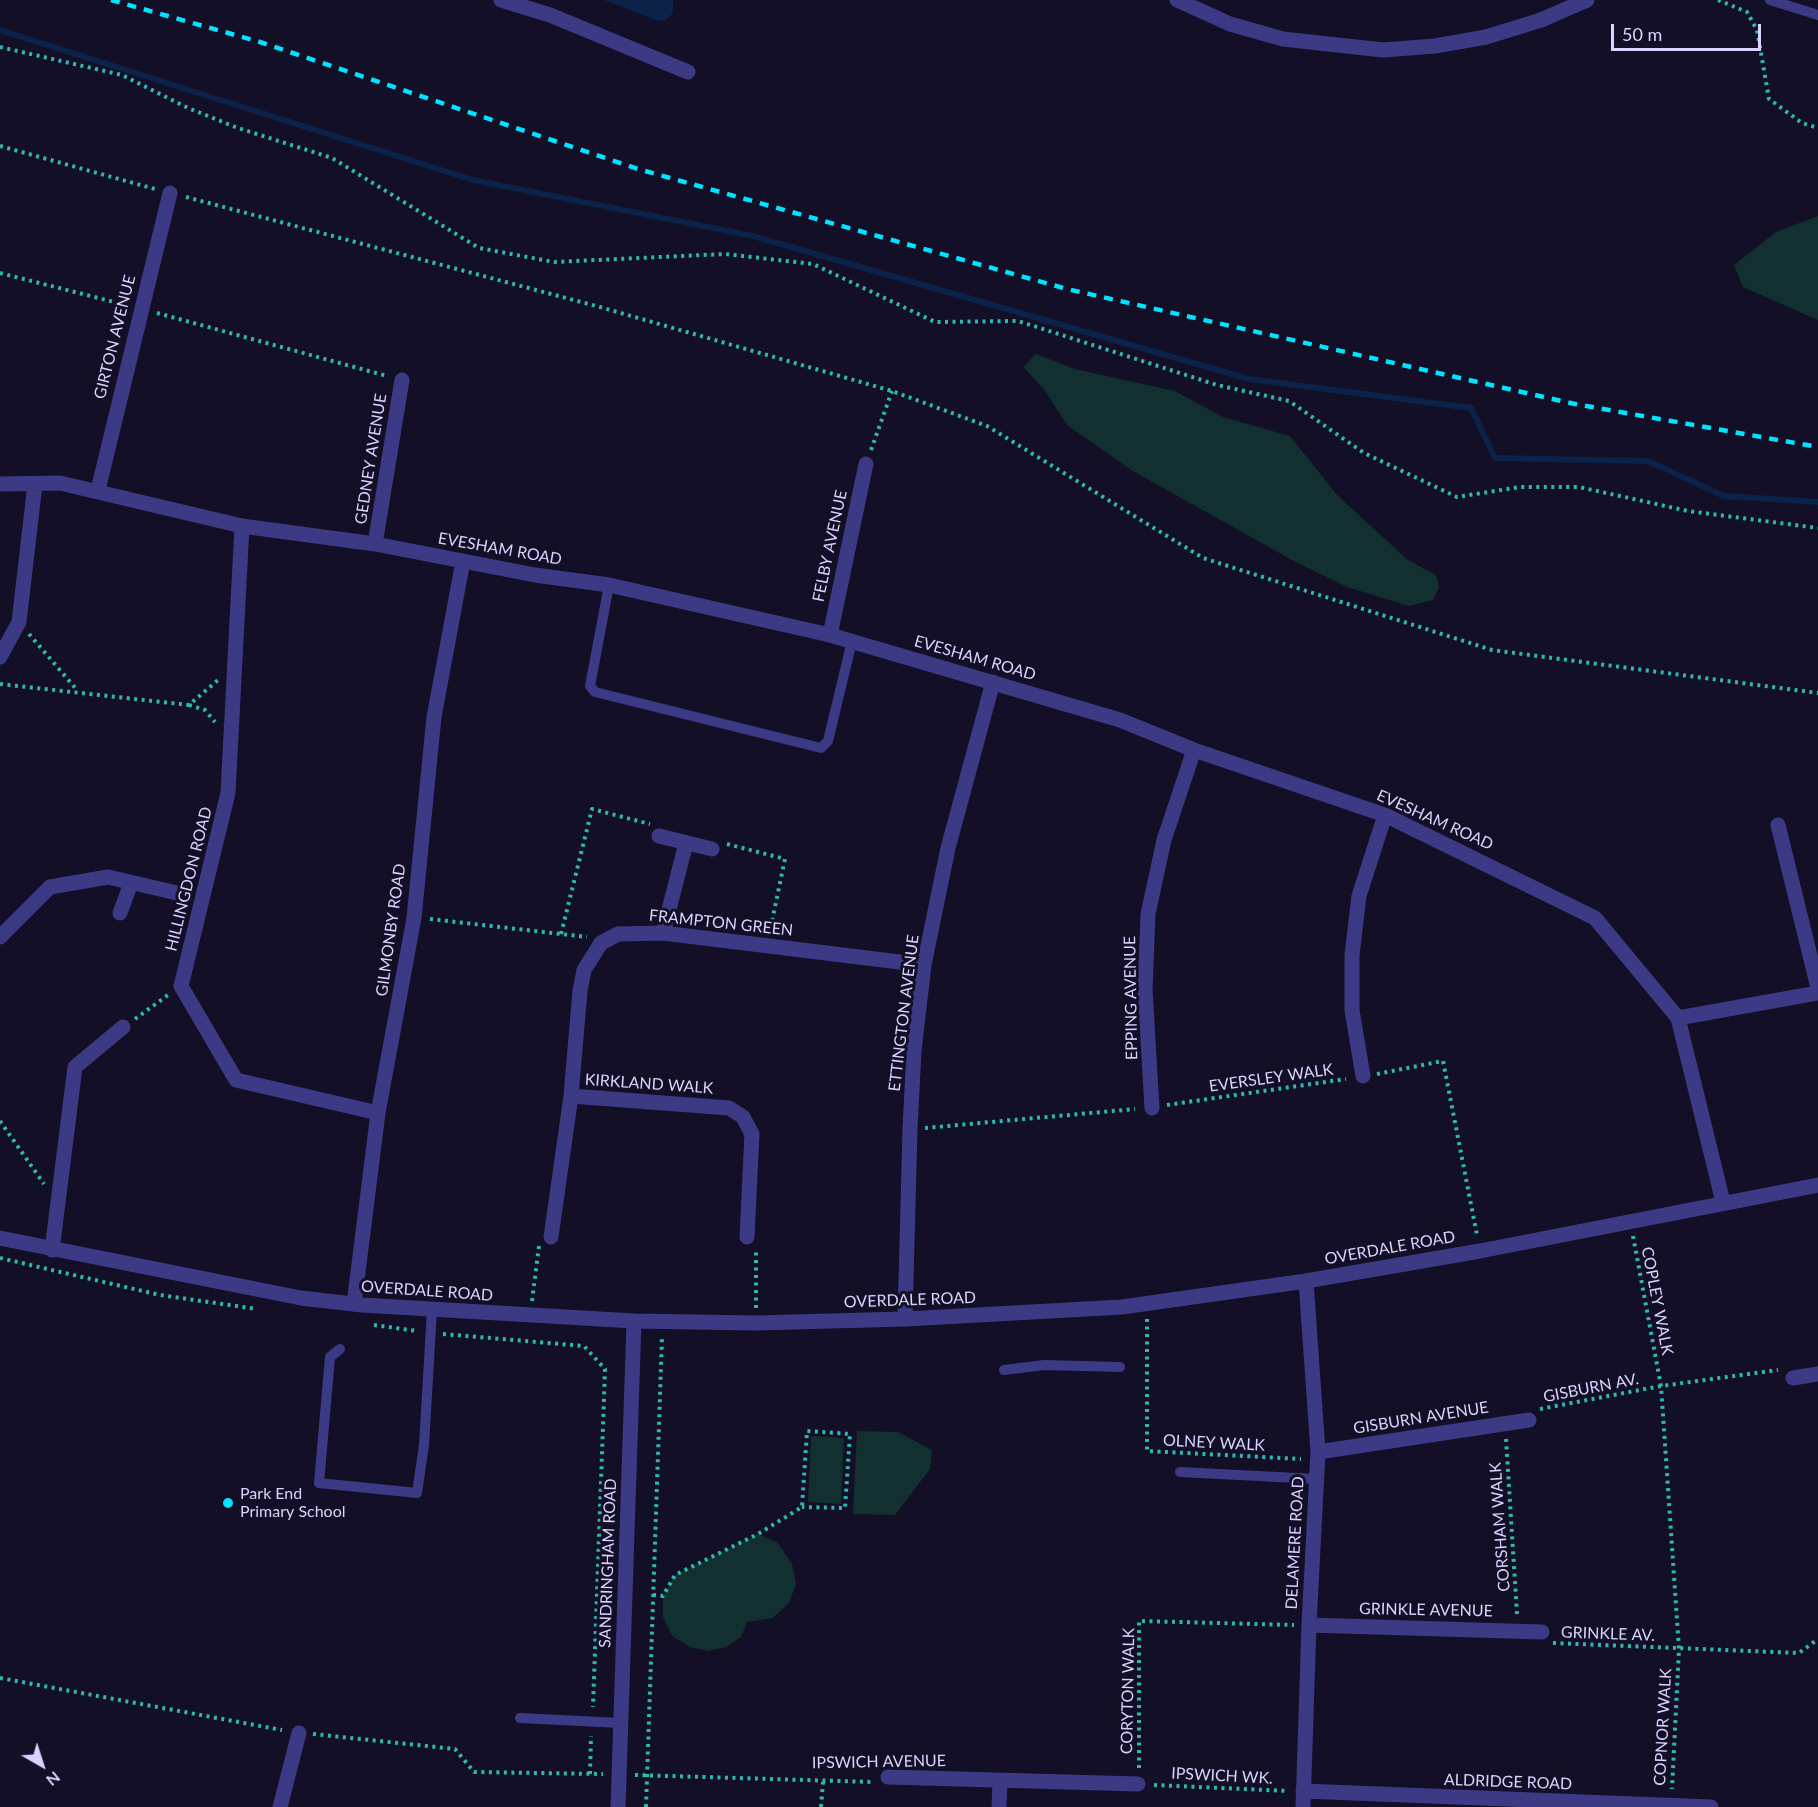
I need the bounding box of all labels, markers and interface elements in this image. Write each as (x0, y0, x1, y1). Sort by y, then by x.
scale bar (1614, 12, 1764, 50)
text: 50 m (1622, 23, 1662, 45)
street label: GIRTON AVENUE (90, 273, 140, 401)
street label: GEDNEY AVENUE (351, 392, 391, 526)
street label: FELBY AVENUE (809, 488, 851, 604)
street label: EVESHAM ROAD (437, 529, 563, 569)
street label: EVESHAM ROAD (912, 631, 1038, 685)
street label: EVESHAM ROAD (1374, 786, 1496, 854)
street label: HILLINGDON ROAD (162, 805, 216, 953)
street label: GILMONBY ROAD (372, 862, 410, 998)
street label: FRAMPTON GREEN (648, 906, 794, 940)
street label: ETTINGTON AVENUE (885, 934, 923, 1092)
street label: EPPING AVENUE (1120, 936, 1142, 1060)
street label: EVERSLEY WALK (1208, 1060, 1334, 1096)
street label: KIRKLAND WALK (584, 1070, 714, 1098)
street label: OVERDALE ROAD (1323, 1227, 1457, 1269)
street label: COPLEY WALK (1637, 1245, 1677, 1357)
street label: OVERDALE ROAD (360, 1277, 494, 1305)
street label: OVERDALE ROAD (844, 1288, 976, 1312)
street label: GISBURN AV. (1542, 1369, 1640, 1407)
street label: GISBURN AVENUE (1352, 1398, 1490, 1438)
street label: OLNEY WALK (1163, 1431, 1265, 1455)
street label: CORSHAM WALK (1486, 1462, 1514, 1592)
street label: DELAMERE ROAD (1282, 1476, 1308, 1610)
street label: SANDRINGHAM ROAD (595, 1478, 621, 1648)
place label: Park End Primary School (240, 1484, 346, 1522)
marker: Park End Primary School (221, 1496, 235, 1510)
street label: GRINKLE AVENUE (1359, 1599, 1493, 1621)
street label: GRINKLE AV. (1561, 1623, 1655, 1645)
street label: CORYTON WALK (1117, 1628, 1139, 1754)
street label: COPNOR WALK (1650, 1668, 1676, 1786)
north arrow (12, 1735, 72, 1795)
street label: IPSWICH AVENUE (812, 1751, 946, 1773)
street label: IPSWICH WK. (1171, 1764, 1273, 1788)
text: N (43, 1768, 64, 1791)
street label: ALDRIDGE ROAD (1444, 1770, 1572, 1794)

